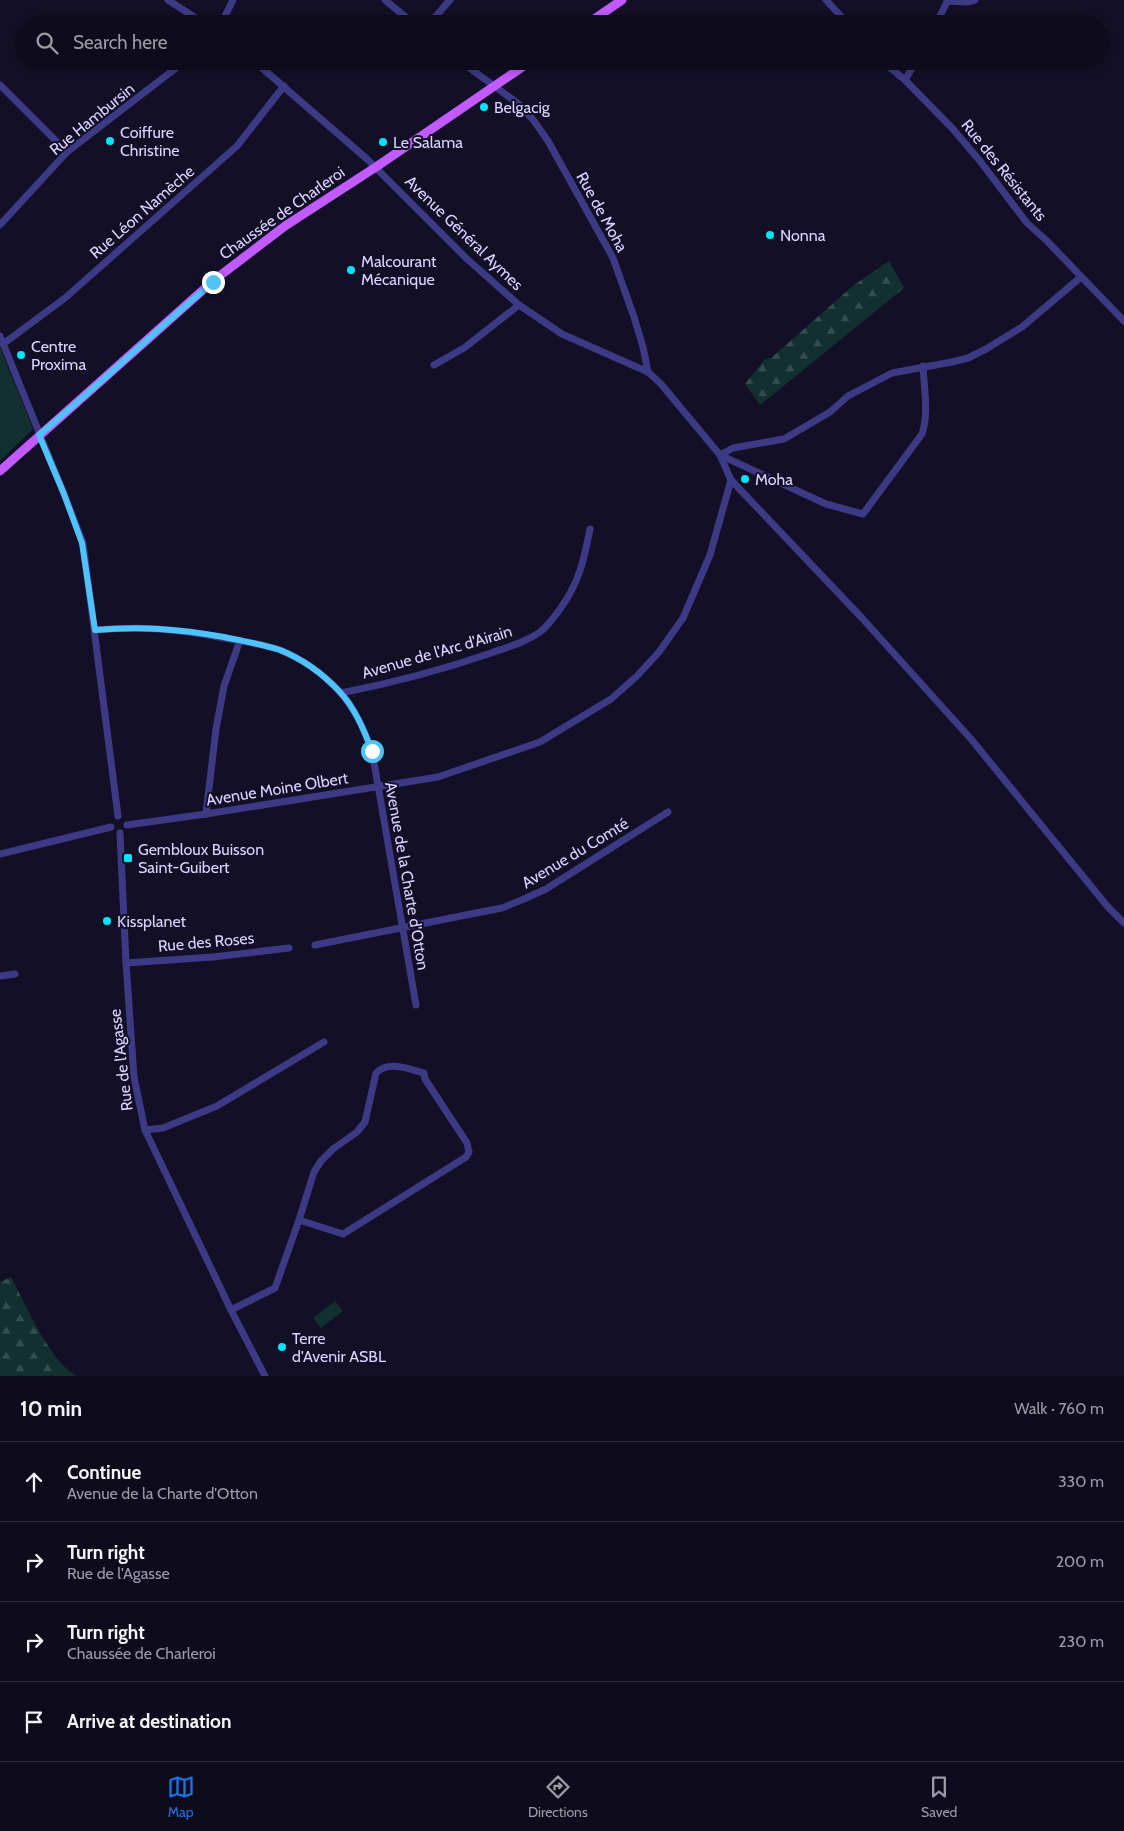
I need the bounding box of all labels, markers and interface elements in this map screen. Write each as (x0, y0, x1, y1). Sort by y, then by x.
search box (15, 15, 1109, 70)
icon: search (33, 29, 61, 57)
text: Search here (73, 31, 167, 54)
street label: Rue Hambursin (46, 79, 138, 159)
place label: Belgacig (494, 98, 551, 117)
marker: Belgacig (478, 101, 490, 113)
street label: Rue des Résistants (957, 115, 1051, 225)
place label: Coiffure Christine (120, 123, 180, 160)
place label: Le Salama (393, 133, 463, 152)
marker: Coiffure Christine (104, 135, 116, 147)
marker: Le Salama (377, 136, 389, 148)
street label: Rue Léon Namèche (86, 161, 198, 263)
street label: Chaussée de Charleroi (216, 163, 348, 263)
street label: Rue de Moha (572, 169, 632, 255)
street label: Avenue Général Aymes (401, 172, 527, 294)
place label: Nonna (780, 226, 826, 245)
marker: Nonna (764, 229, 776, 241)
place label: Malcourant Mécanique (361, 252, 437, 289)
marker: Malcourant Mécanique (345, 264, 357, 276)
route end (202, 271, 225, 294)
place label: Centre Proxima (31, 337, 86, 374)
marker: Centre Proxima (15, 349, 27, 361)
place label: Moha (755, 470, 793, 489)
marker: Moha (739, 473, 751, 485)
street label: Avenue de l'Arc d'Airain (360, 621, 514, 683)
route start (361, 740, 384, 763)
street label: Avenue Moine Olbert (205, 768, 350, 810)
street label: Avenue de la Charte d'Otton (381, 780, 433, 972)
street label: Avenue du Comté (518, 814, 632, 892)
place label: Gembloux Buisson Saint-Guibert (138, 840, 264, 877)
marker: Gembloux Buisson Saint-Guibert (122, 852, 134, 864)
place label: Kissplanet (117, 912, 187, 931)
marker: Kissplanet (101, 915, 113, 927)
street label: Rue des Roses (157, 928, 255, 956)
street label: Rue de l'Agasse (105, 1008, 137, 1112)
place label: Terre d'Avenir ASBL (292, 1329, 386, 1366)
marker: Terre d'Avenir ASBL (276, 1341, 288, 1353)
text: 10 min (20, 1396, 82, 1421)
text: Walk · 760 m (1014, 1399, 1104, 1418)
text: Continue (67, 1461, 141, 1484)
icon: ahead (20, 1468, 48, 1496)
text: 330 m (1058, 1472, 1104, 1491)
text: Avenue de la Charte d'Otton (67, 1484, 258, 1503)
text: Turn right (67, 1541, 145, 1564)
icon: right (20, 1548, 48, 1576)
text: 200 m (1056, 1552, 1104, 1571)
text: Rue de l'Agasse (67, 1564, 170, 1583)
text: Turn right (67, 1621, 145, 1644)
icon: right (20, 1628, 48, 1656)
text: 230 m (1058, 1632, 1104, 1651)
text: Chaussée de Charleroi (67, 1644, 216, 1663)
icon: arrive (20, 1708, 48, 1736)
text: Arrive at destination (67, 1710, 231, 1733)
tab: Map (167, 1773, 195, 1821)
tab: Directions (528, 1773, 588, 1821)
tab: Saved (921, 1773, 957, 1821)

